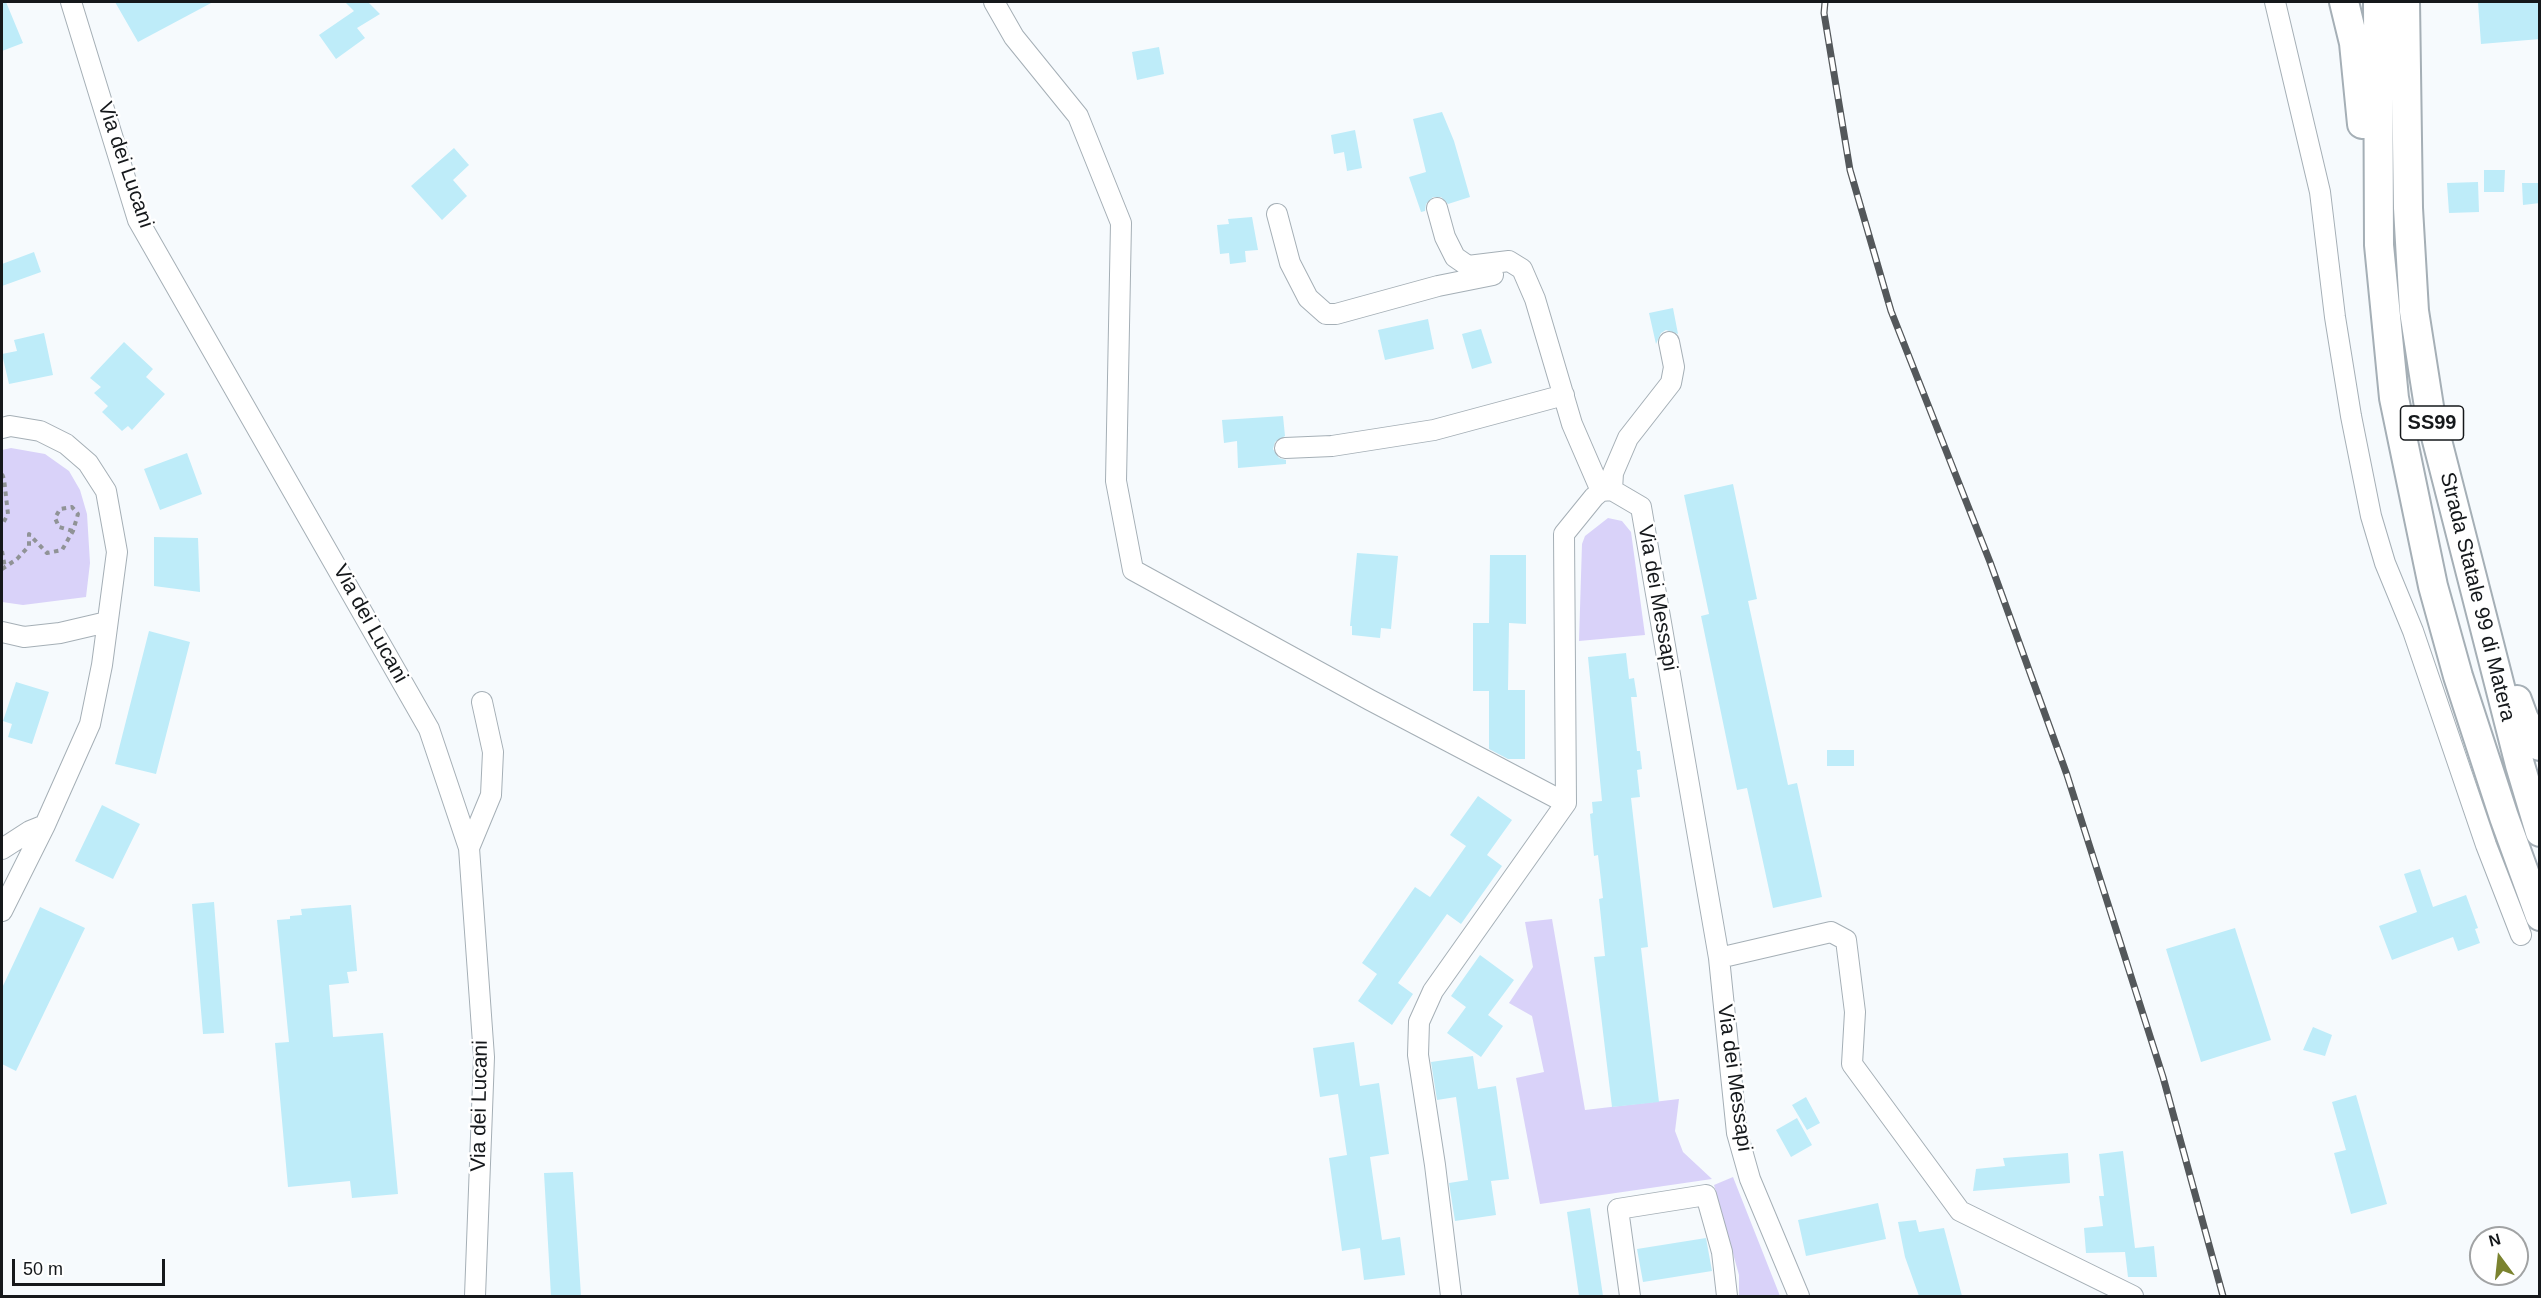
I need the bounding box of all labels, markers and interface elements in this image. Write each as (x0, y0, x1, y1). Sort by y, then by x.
street label: Via dei Lucani (92, 99, 158, 231)
road number: SS99 (2400, 406, 2464, 440)
street label: Strada Statale 99 di Matera (2434, 470, 2520, 724)
street label: Via dei Messapi (1632, 523, 1682, 673)
street label: Via dei Lucani (327, 560, 413, 688)
street label: Via dei Messapi (1711, 1003, 1757, 1153)
street label: Via dei Lucani (466, 1040, 494, 1172)
north arrow (2469, 1226, 2529, 1286)
text: N (2487, 1230, 2503, 1250)
scale bar (15, 1247, 168, 1285)
text: 50 m (23, 1259, 63, 1279)

